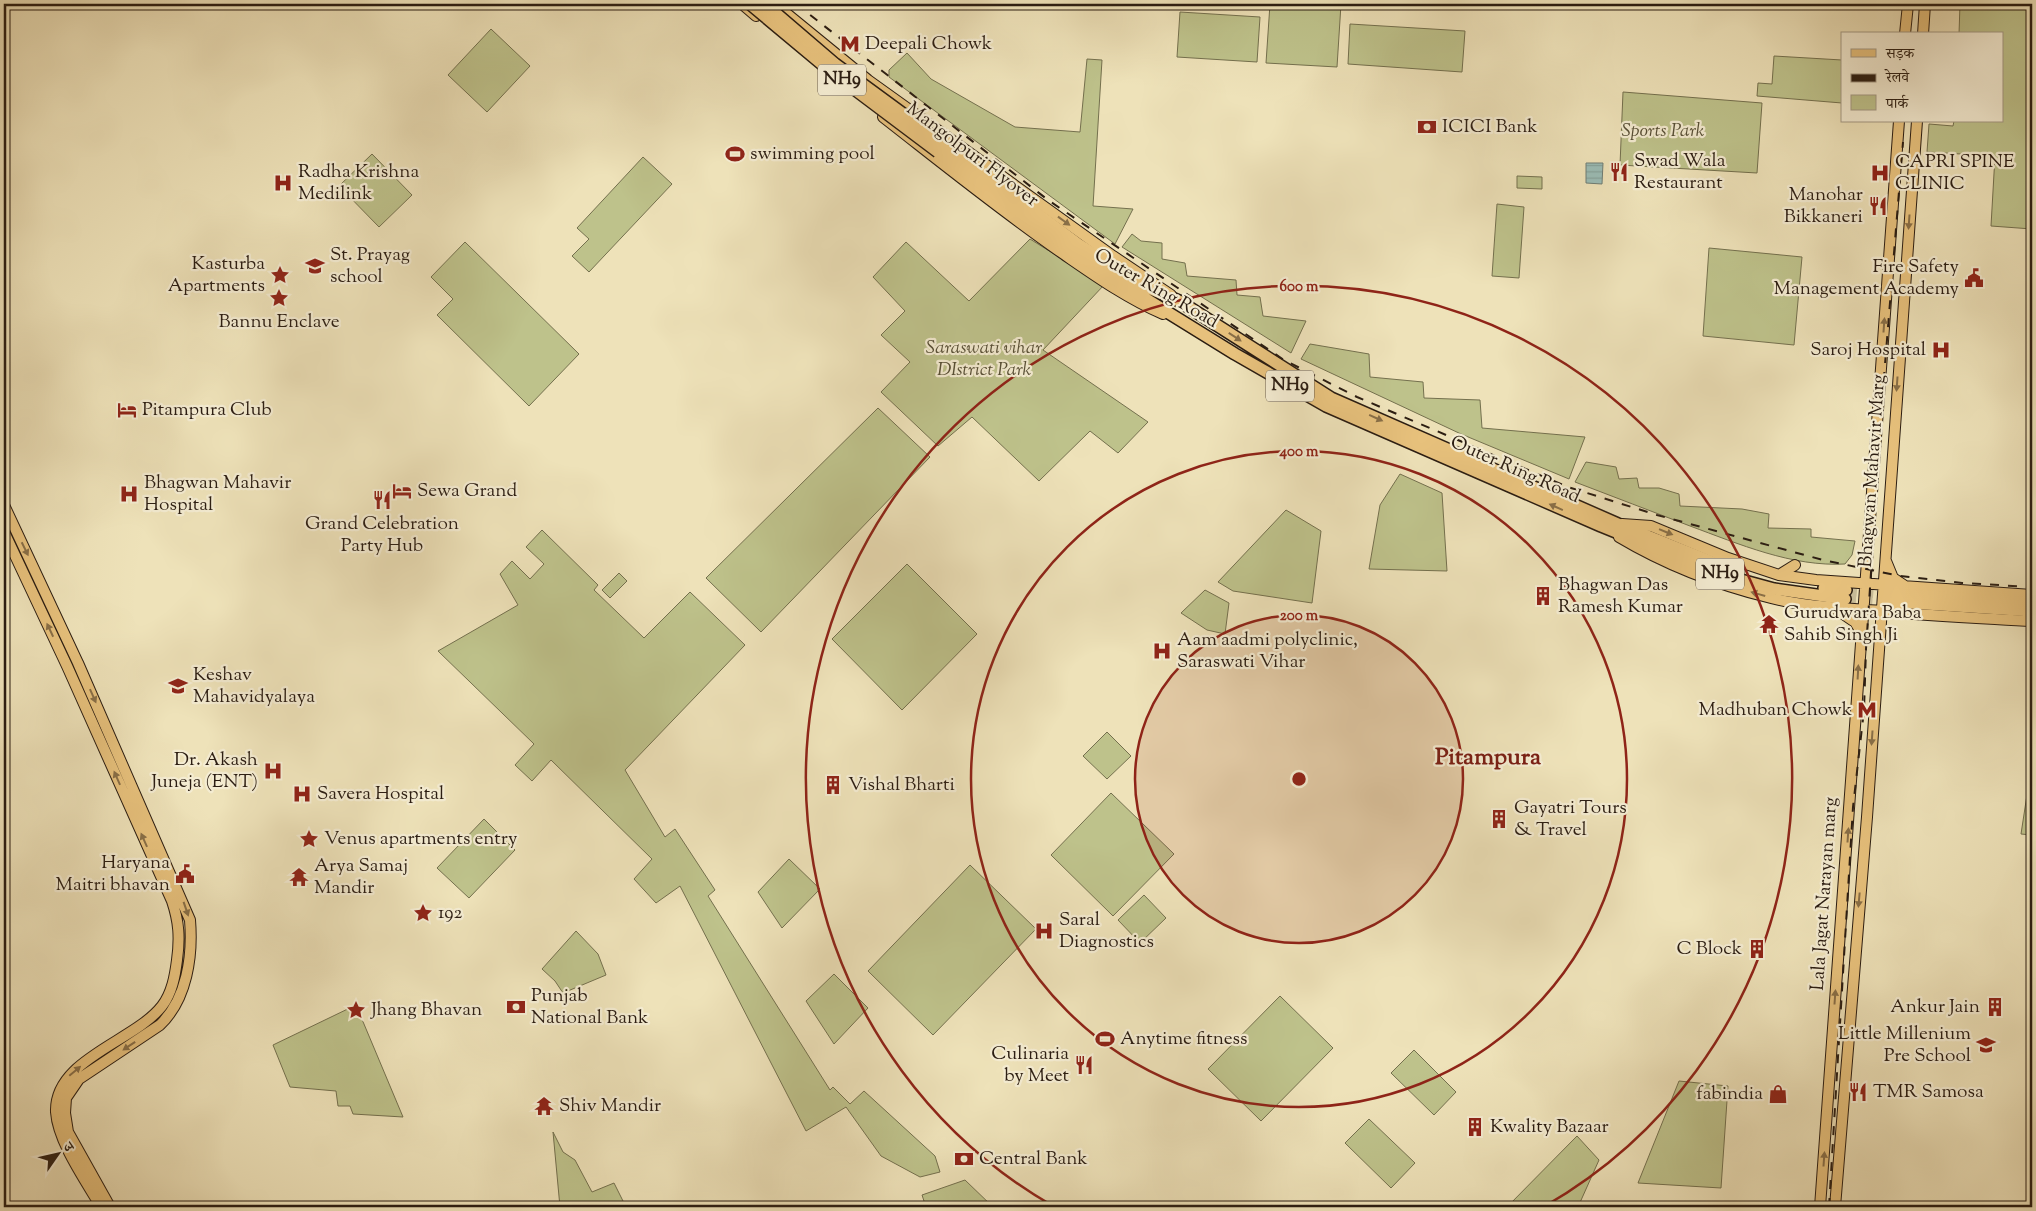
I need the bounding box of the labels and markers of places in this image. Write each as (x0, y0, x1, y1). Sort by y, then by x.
place label: Deepali Chowk (865, 31, 993, 58)
metro station icon: Deepali Chowk (839, 33, 861, 55)
place label: ICICI Bank (1442, 114, 1538, 141)
bank icon: ICICI Bank (1416, 116, 1438, 138)
place label: swimming pool (750, 141, 875, 168)
sports icon: swimming pool (724, 143, 746, 165)
place label: Swad Wala Restaurant (1634, 148, 1726, 197)
place label: CAPRI SPINE CLINIC (1895, 149, 2015, 198)
place label: Radha Krishna Medilink (298, 159, 420, 208)
restaurant icon: Swad Wala Restaurant (1608, 161, 1630, 183)
hospital icon: CAPRI SPINE CLINIC (1869, 162, 1891, 184)
hospital icon: Radha Krishna Medilink (272, 172, 294, 194)
place label: Manohar Bikkaneri (1784, 182, 1863, 231)
restaurant icon: Manohar Bikkaneri (1867, 195, 1889, 217)
place label: St. Prayag school (330, 242, 410, 291)
place label: Kasturba Apartments (168, 251, 265, 300)
place label: Fire Safety Management Academy (1773, 254, 1960, 303)
school or university icon: St. Prayag school (304, 255, 326, 277)
place icon: Kasturba Apartments (269, 264, 291, 286)
public building icon: Fire Safety Management Academy (1963, 267, 1985, 289)
place icon: Bannu Enclave (268, 287, 290, 309)
place label: Bannu Enclave (218, 309, 340, 336)
place label: Saroj Hospital (1810, 337, 1926, 364)
hospital icon: Saroj Hospital (1930, 339, 1952, 361)
place label: Pitampura Club (142, 397, 272, 424)
hotel icon: Pitampura Club (116, 399, 138, 421)
place label: Bhagwan Mahavir Hospital (144, 470, 291, 519)
place label: Sewa Grand (417, 478, 517, 505)
hotel icon: Sewa Grand (391, 480, 413, 502)
hospital icon: Bhagwan Mahavir Hospital (118, 483, 140, 505)
restaurant icon: Grand Celebration Party Hub (371, 489, 393, 511)
place label: Grand Celebration Party Hub (305, 511, 459, 560)
place label: Bhagwan Das Ramesh Kumar (1558, 572, 1683, 621)
building icon: Bhagwan Das Ramesh Kumar (1532, 585, 1554, 607)
place label: Gurudwara Baba Sahib Singh Ji (1784, 600, 1922, 649)
temple icon: Gurudwara Baba Sahib Singh Ji (1758, 613, 1780, 635)
place label: Aam aadmi polyclinic, Saraswati Vihar (1177, 627, 1358, 676)
hospital icon: Aam aadmi polyclinic, Saraswati Vihar (1151, 640, 1173, 662)
place label: Keshav Mahavidyalaya (193, 662, 315, 711)
school or university icon: Keshav Mahavidyalaya (167, 675, 189, 697)
place label: Madhuban Chowk (1699, 697, 1853, 724)
metro station icon: Madhuban Chowk (1856, 699, 1878, 721)
place label: Dr. Akash Juneja (ENT) (150, 747, 258, 796)
hospital icon: Dr. Akash Juneja (ENT) (262, 760, 284, 782)
centre of rings (1290, 770, 1308, 788)
place label: Vishal Bharti (848, 772, 955, 799)
building icon: Vishal Bharti (822, 774, 844, 796)
place label: Savera Hospital (317, 781, 444, 808)
hospital icon: Savera Hospital (291, 783, 313, 805)
place label: Gayatri Tours & Travel (1514, 795, 1627, 844)
building icon: Gayatri Tours & Travel (1488, 808, 1510, 830)
place label: Venus apartments entry (324, 826, 518, 853)
place icon: Venus apartments entry (298, 828, 320, 850)
place label: Haryana Maitri bhavan (56, 850, 170, 899)
place label: Arya Samaj Mandir (314, 853, 408, 902)
public building icon: Haryana Maitri bhavan (174, 863, 196, 885)
temple icon: Arya Samaj Mandir (288, 866, 310, 888)
place label: 192 (438, 900, 463, 927)
place icon: 192 (412, 902, 434, 924)
place label: Saral Diagnostics (1059, 907, 1154, 956)
hospital icon: Saral Diagnostics (1033, 920, 1055, 942)
place label: C Block (1676, 936, 1743, 963)
building icon: C Block (1746, 938, 1768, 960)
place label: Punjab National Bank (531, 983, 649, 1032)
place label: Ankur Jain (1890, 994, 1980, 1021)
bank icon: Punjab National Bank (505, 996, 527, 1018)
building icon: Ankur Jain (1984, 996, 2006, 1018)
place label: Jhang Bhavan (370, 997, 482, 1024)
place icon: Jhang Bhavan (345, 999, 367, 1021)
place label: Little Millenium Pre School (1838, 1021, 1971, 1070)
place label: Anytime fitness (1120, 1026, 1248, 1053)
sports icon: Anytime fitness (1094, 1028, 1116, 1050)
school or university icon: Little Millenium Pre School (1975, 1034, 1997, 1056)
place label: Culinaria by Meet (991, 1041, 1069, 1090)
restaurant icon: Culinaria by Meet (1073, 1054, 1095, 1076)
place label: TMR Samosa (1873, 1079, 1984, 1106)
place label: fabindia (1696, 1081, 1763, 1108)
restaurant icon: TMR Samosa (1847, 1081, 1869, 1103)
shop icon: fabindia (1767, 1083, 1789, 1105)
place label: Shiv Mandir (559, 1093, 661, 1120)
temple icon: Shiv Mandir (533, 1095, 555, 1117)
place label: Kwality Bazaar (1490, 1114, 1609, 1141)
building icon: Kwality Bazaar (1464, 1116, 1486, 1138)
place label: Central Bank (979, 1146, 1088, 1173)
bank icon: Central Bank (953, 1148, 975, 1170)

